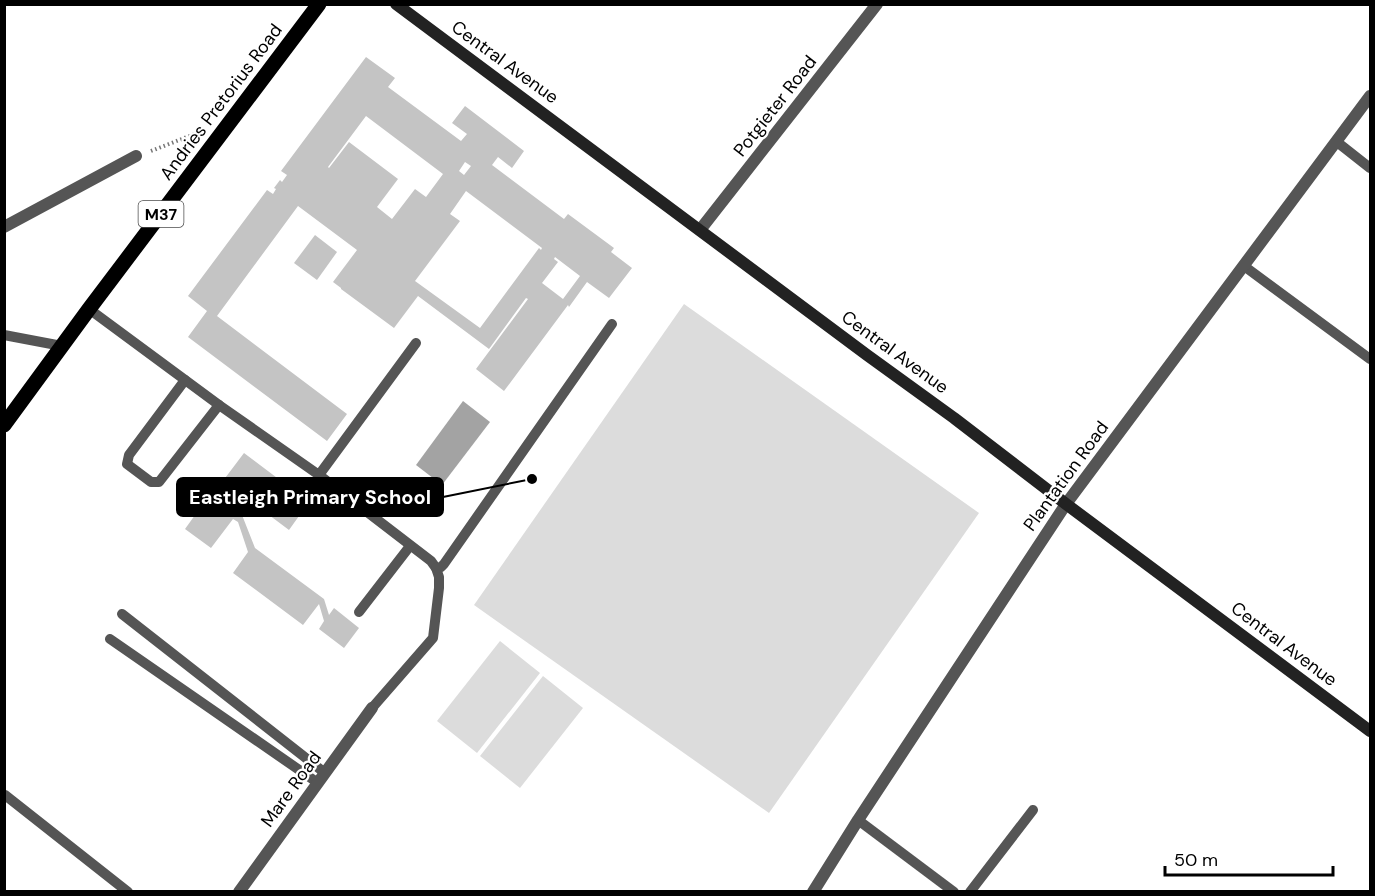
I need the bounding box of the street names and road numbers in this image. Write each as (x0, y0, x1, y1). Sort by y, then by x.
street label: Central Avenue (447, 15, 563, 109)
street label: Andries Pretorius Road (154, 19, 288, 185)
street label: Potgieter Road (728, 51, 822, 161)
road number: M37 (138, 201, 184, 227)
street label: Central Avenue (837, 305, 953, 399)
street label: Plantation Road (1018, 416, 1114, 536)
street label: Central Avenue (1226, 596, 1342, 692)
street label: Mare Road (255, 746, 327, 832)

